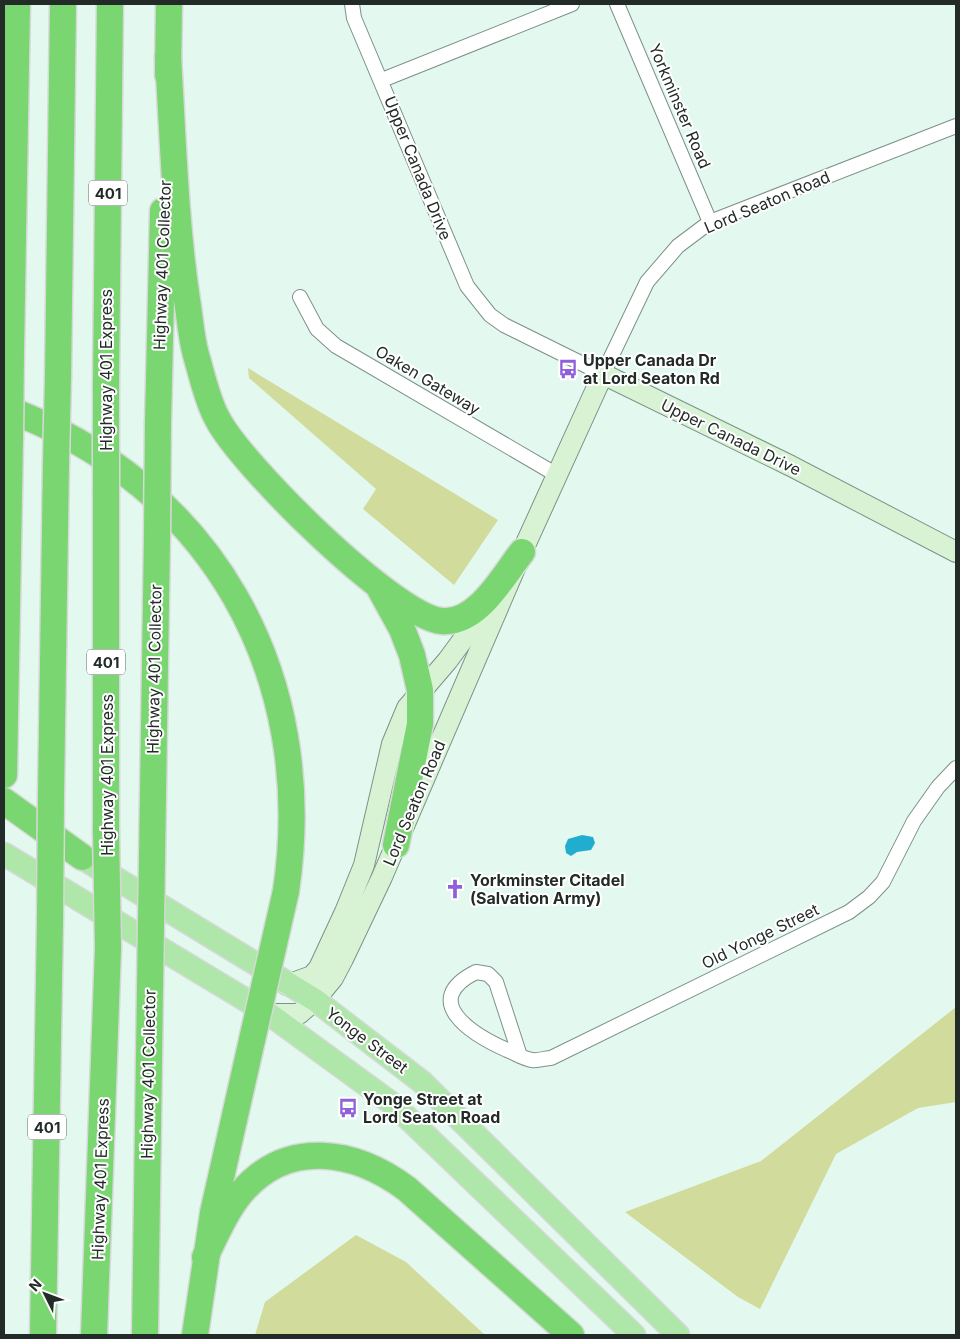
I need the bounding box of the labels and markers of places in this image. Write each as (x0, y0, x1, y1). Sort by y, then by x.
place label: Upper Canada Dr at Lord Seaton Rd (583, 350, 720, 388)
bus stop icon: Upper Canada Dr at Lord Seaton Rd (557, 358, 579, 380)
place label: Yorkminster Citadel (Salvation Army) (470, 870, 625, 908)
church icon: Yorkminster Citadel (Salvation Army) (444, 878, 466, 900)
place label: Yonge Street at Lord Seaton Road (363, 1089, 500, 1127)
bus stop icon: Yonge Street at Lord Seaton Road (337, 1097, 359, 1119)

